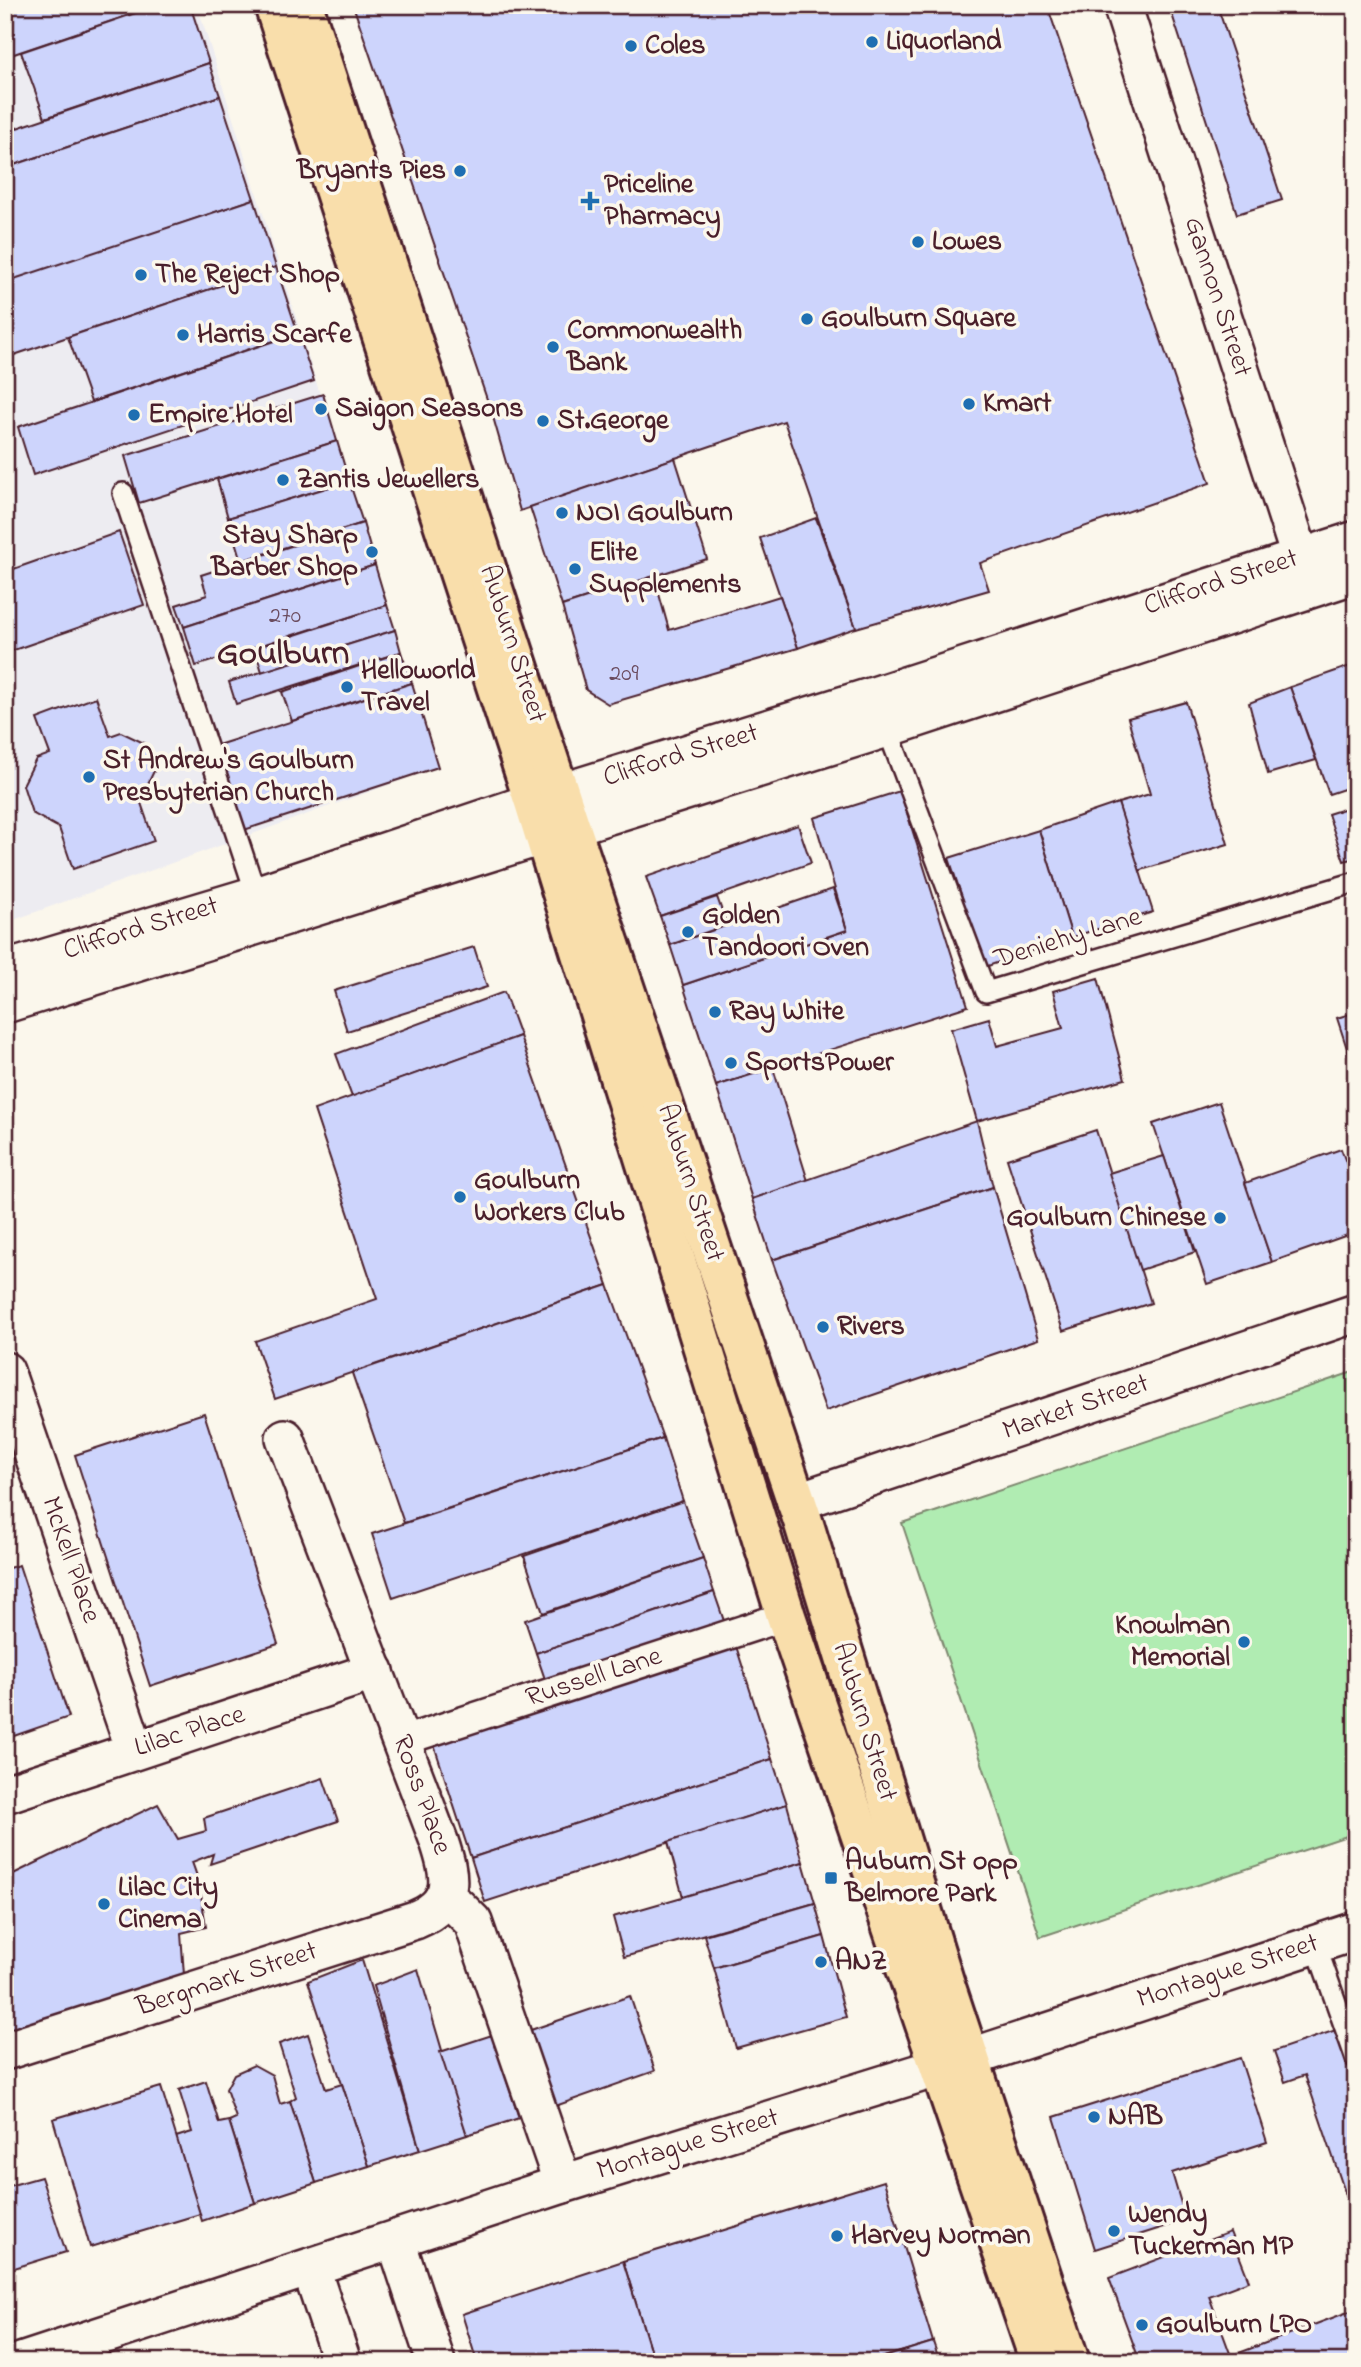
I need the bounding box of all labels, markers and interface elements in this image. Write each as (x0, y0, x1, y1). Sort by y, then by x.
place label: Liquorland (886, 22, 1002, 63)
place label: Coles (645, 26, 706, 67)
marker: Liquorland (864, 34, 880, 50)
marker: Coles (623, 38, 639, 54)
place label: Bryants Pies (295, 151, 446, 192)
marker: Bryants Pies (452, 163, 468, 179)
place label: Priceline Pharmacy (604, 165, 720, 238)
marker: Priceline Pharmacy (582, 193, 598, 209)
street label: Gannon Street (1172, 212, 1262, 382)
place label: Lowes (932, 222, 1002, 263)
marker: Lowes (910, 234, 926, 250)
place label: The Reject Shop (155, 255, 340, 296)
marker: The Reject Shop (133, 267, 149, 283)
place label: Goulburn Square (821, 299, 1017, 340)
place label: Commonwealth Bank (565, 311, 742, 384)
marker: Goulburn Square (799, 311, 815, 327)
place label: Harris Scarfe (197, 315, 353, 356)
marker: Harris Scarfe (175, 327, 191, 343)
marker: Commonwealth Bank (545, 339, 561, 355)
place label: Kmart (983, 384, 1052, 425)
place label: Saigon Seasons (335, 389, 524, 431)
place label: Empire Hotel (148, 395, 293, 436)
marker: Kmart (961, 396, 977, 412)
marker: Saigon Seasons (313, 401, 329, 417)
place label: St.George (557, 401, 670, 443)
marker: Empire Hotel (126, 407, 142, 423)
marker: St.George (535, 413, 551, 429)
place label: Zantis Jewellers (297, 460, 480, 501)
marker: Zantis Jewellers (275, 472, 291, 488)
place label: NOI Goulburn (576, 493, 733, 534)
marker: NOI Goulburn (554, 505, 570, 521)
place label: Stay Sharp Barber Shop (209, 516, 358, 589)
place label: Elite Supplements (589, 533, 742, 606)
street label: Clifford Street (1139, 539, 1303, 627)
marker: Stay Sharp Barber Shop (364, 544, 380, 560)
street label: Auburn Street (467, 560, 557, 728)
marker: Elite Supplements (567, 561, 583, 577)
house number: 270 (269, 599, 301, 634)
district label: Goulburn (217, 629, 349, 680)
place label: Helloworld Travel (361, 651, 476, 724)
house number: 209 (609, 657, 640, 692)
marker: Helloworld Travel (339, 679, 355, 695)
street label: Clifford Street (598, 713, 764, 799)
place label: St Andrew's Goulburn Presbyterian Church (103, 741, 354, 814)
marker: St Andrew's Goulburn Presbyterian Church (81, 769, 97, 785)
street label: Clifford Street (58, 886, 224, 972)
place label: Golden Tandoori Oven (702, 896, 869, 969)
street label: Deniehy Lane (988, 897, 1147, 981)
marker: Golden Tandoori Oven (680, 924, 696, 940)
place label: Ray White (729, 992, 846, 1033)
marker: Ray White (707, 1004, 723, 1020)
place label: SportsPower (745, 1043, 895, 1084)
marker: SportsPower (723, 1055, 739, 1071)
street label: Auburn Street (645, 1099, 735, 1267)
place label: Goulburn Workers Club (474, 1161, 625, 1234)
marker: Goulburn Workers Club (452, 1189, 468, 1205)
place label: Goulburn Chinese (1006, 1198, 1207, 1239)
marker: Goulburn Chinese (1212, 1210, 1228, 1226)
place label: Rivers (837, 1307, 905, 1348)
marker: Rivers (815, 1319, 831, 1335)
street label: Market Street (997, 1364, 1155, 1452)
street label: McKell Place (29, 1491, 111, 1629)
place label: Knowlman Memorial (1115, 1606, 1230, 1679)
marker: Knowlman Memorial (1236, 1634, 1252, 1650)
street label: Russell Lane (521, 1637, 668, 1719)
street label: Auburn Street (820, 1638, 908, 1806)
street label: Lilac Place (129, 1695, 251, 1769)
street label: Ross Place (380, 1729, 462, 1861)
place label: Auburn St opp Belmore Park (843, 1842, 1018, 1915)
place label: Lilac City Cinema (118, 1868, 218, 1941)
marker: Auburn St opp Belmore Park (823, 1870, 839, 1886)
marker: Lilac City Cinema (96, 1896, 112, 1912)
street label: Montague Street (1132, 1923, 1324, 2021)
street label: Bergmark Street (130, 1931, 323, 2029)
place label: ANZ (835, 1942, 887, 1983)
marker: ANZ (813, 1954, 829, 1970)
place label: NAB (1108, 2097, 1163, 2138)
street label: Montague Street (592, 2098, 784, 2192)
marker: NAB (1086, 2109, 1102, 2125)
place label: Wendy Tuckerman MP (1128, 2195, 1294, 2268)
place label: Harvey Norman (851, 2216, 1031, 2257)
marker: Wendy Tuckerman MP (1106, 2223, 1122, 2239)
marker: Harvey Norman (829, 2228, 845, 2244)
place label: Goulburn LPO (1156, 2305, 1312, 2346)
marker: Goulburn LPO (1134, 2317, 1150, 2333)

